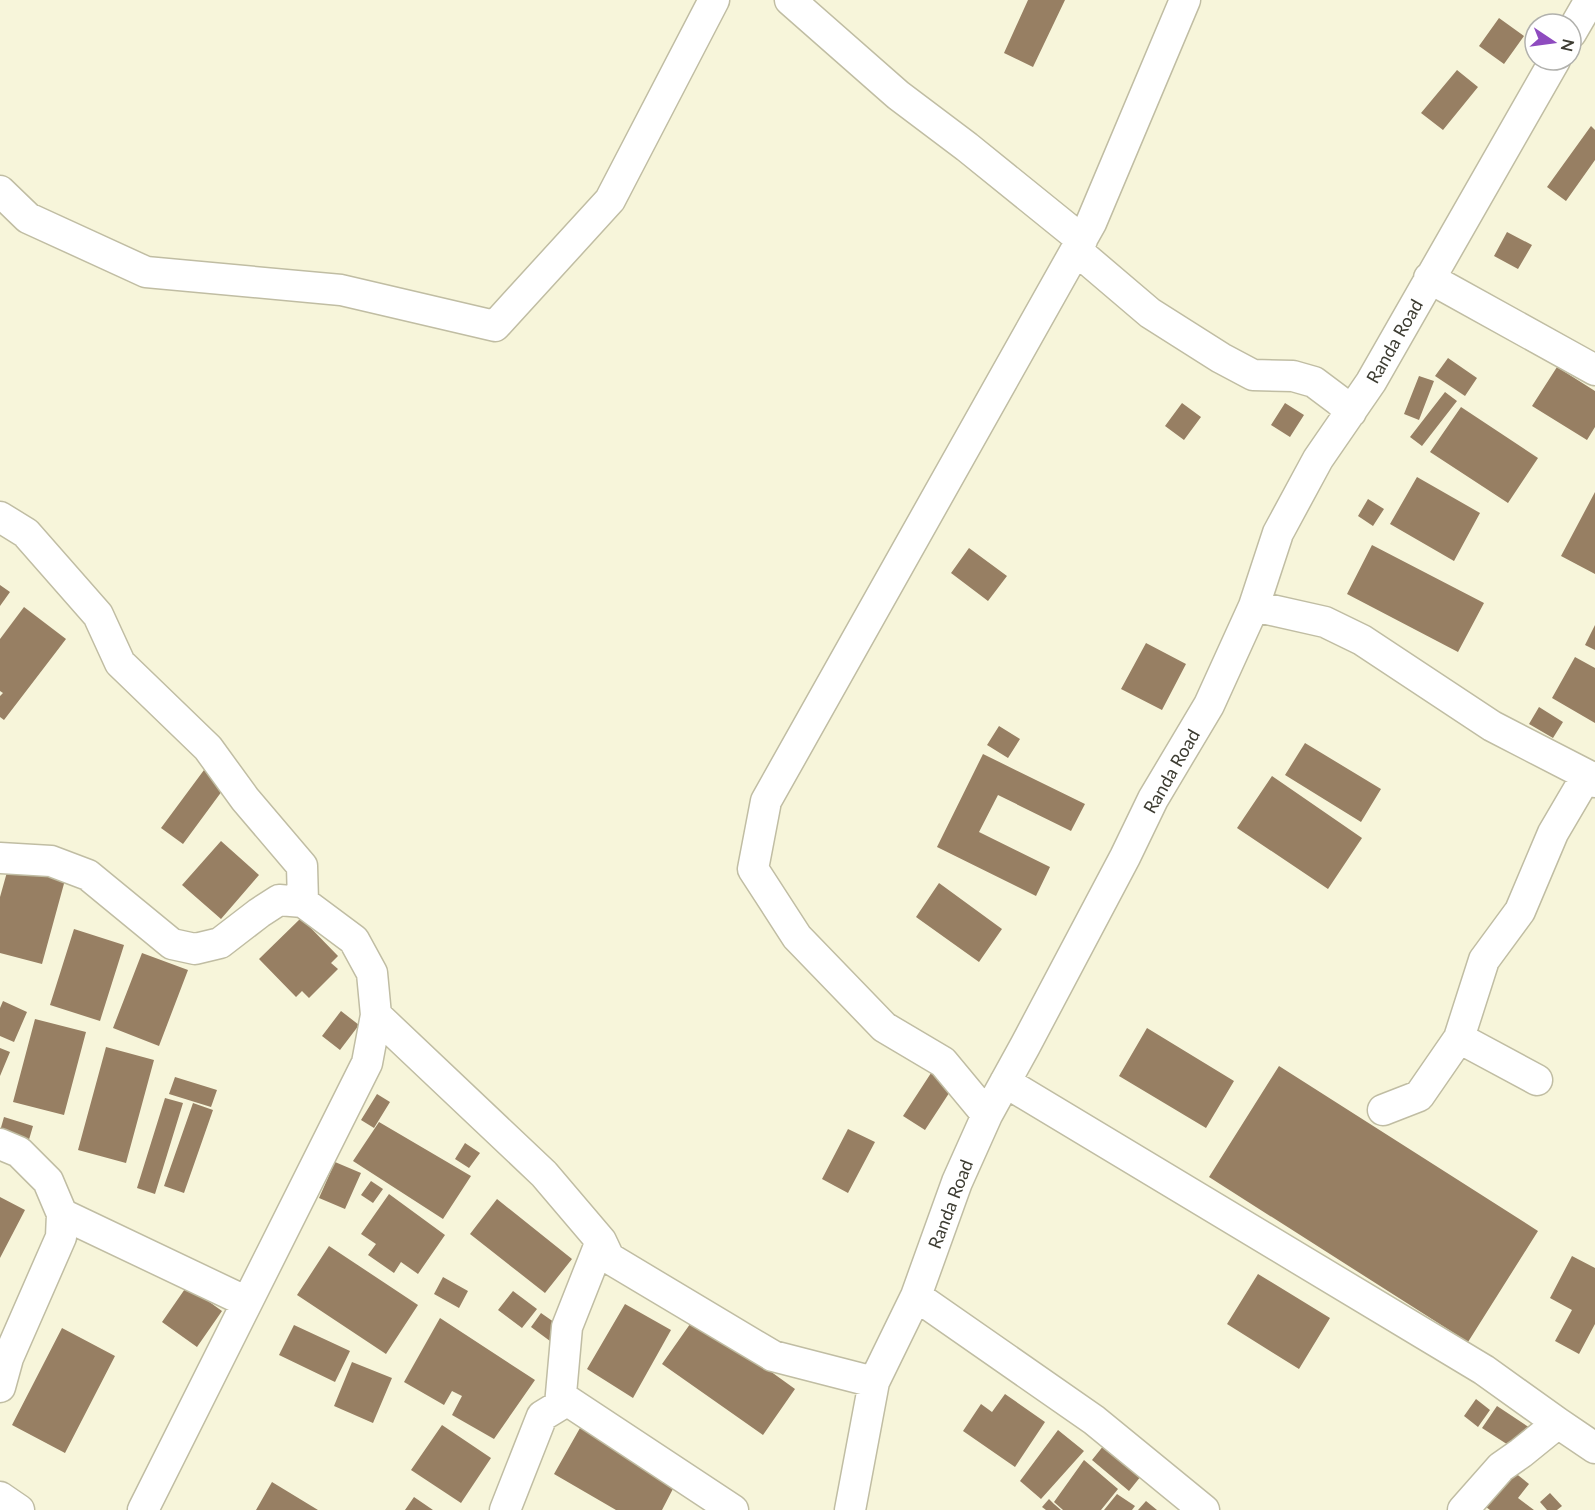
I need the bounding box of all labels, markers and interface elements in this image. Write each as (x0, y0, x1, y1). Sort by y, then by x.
north arrow (1523, 12, 1583, 72)
text: N (1557, 37, 1579, 54)
street label: Randa Road (1361, 295, 1427, 387)
street label: Randa Road (1138, 725, 1204, 817)
street label: Randa Road (923, 1156, 977, 1252)

